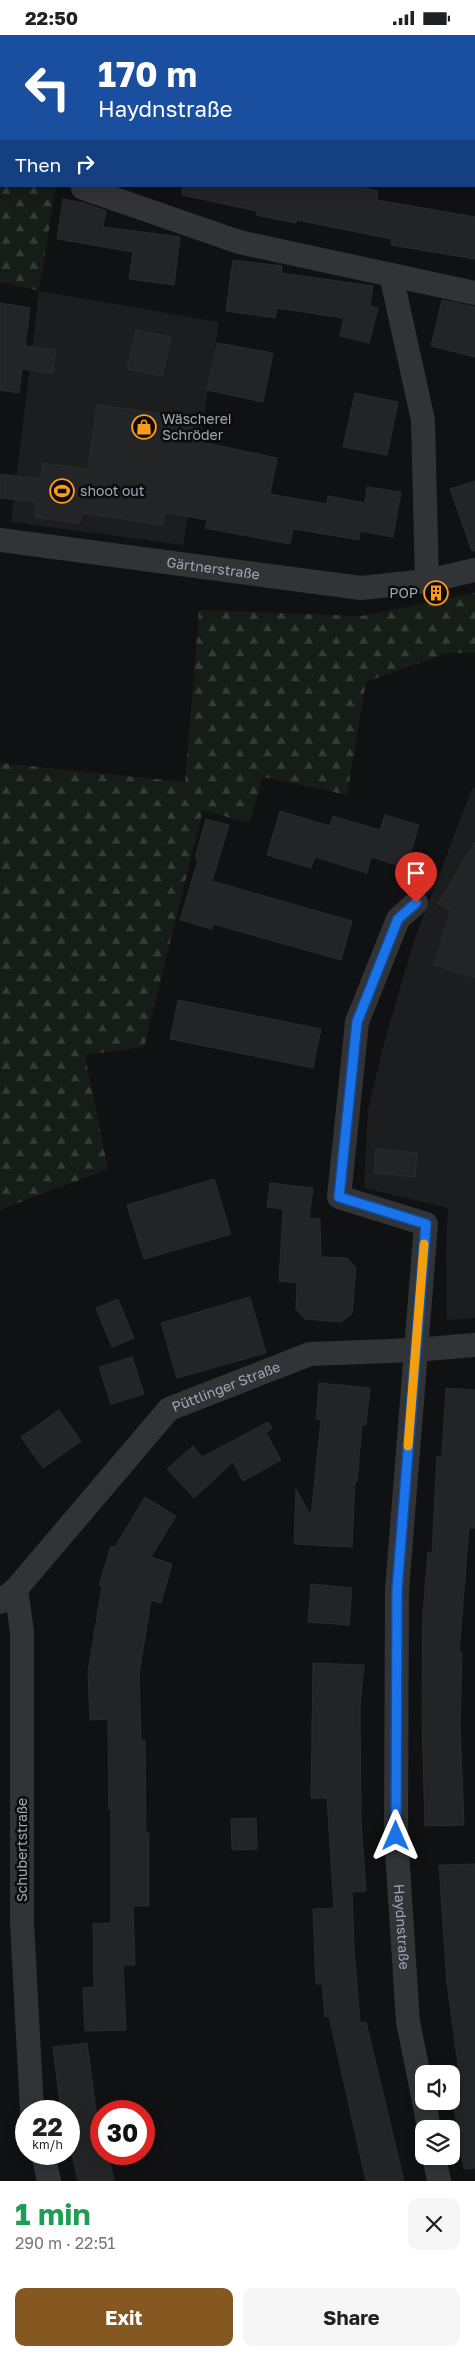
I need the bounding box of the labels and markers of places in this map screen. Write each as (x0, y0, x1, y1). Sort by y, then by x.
place label: Wäscherei Schröder (162, 410, 232, 443)
shop icon: Wäscherei Schröder (131, 414, 157, 440)
sports icon: shoot out (49, 478, 75, 504)
place label: shoot out (80, 482, 144, 499)
building icon: POP (423, 580, 449, 606)
place label: POP (389, 584, 418, 601)
pin (395, 852, 437, 903)

